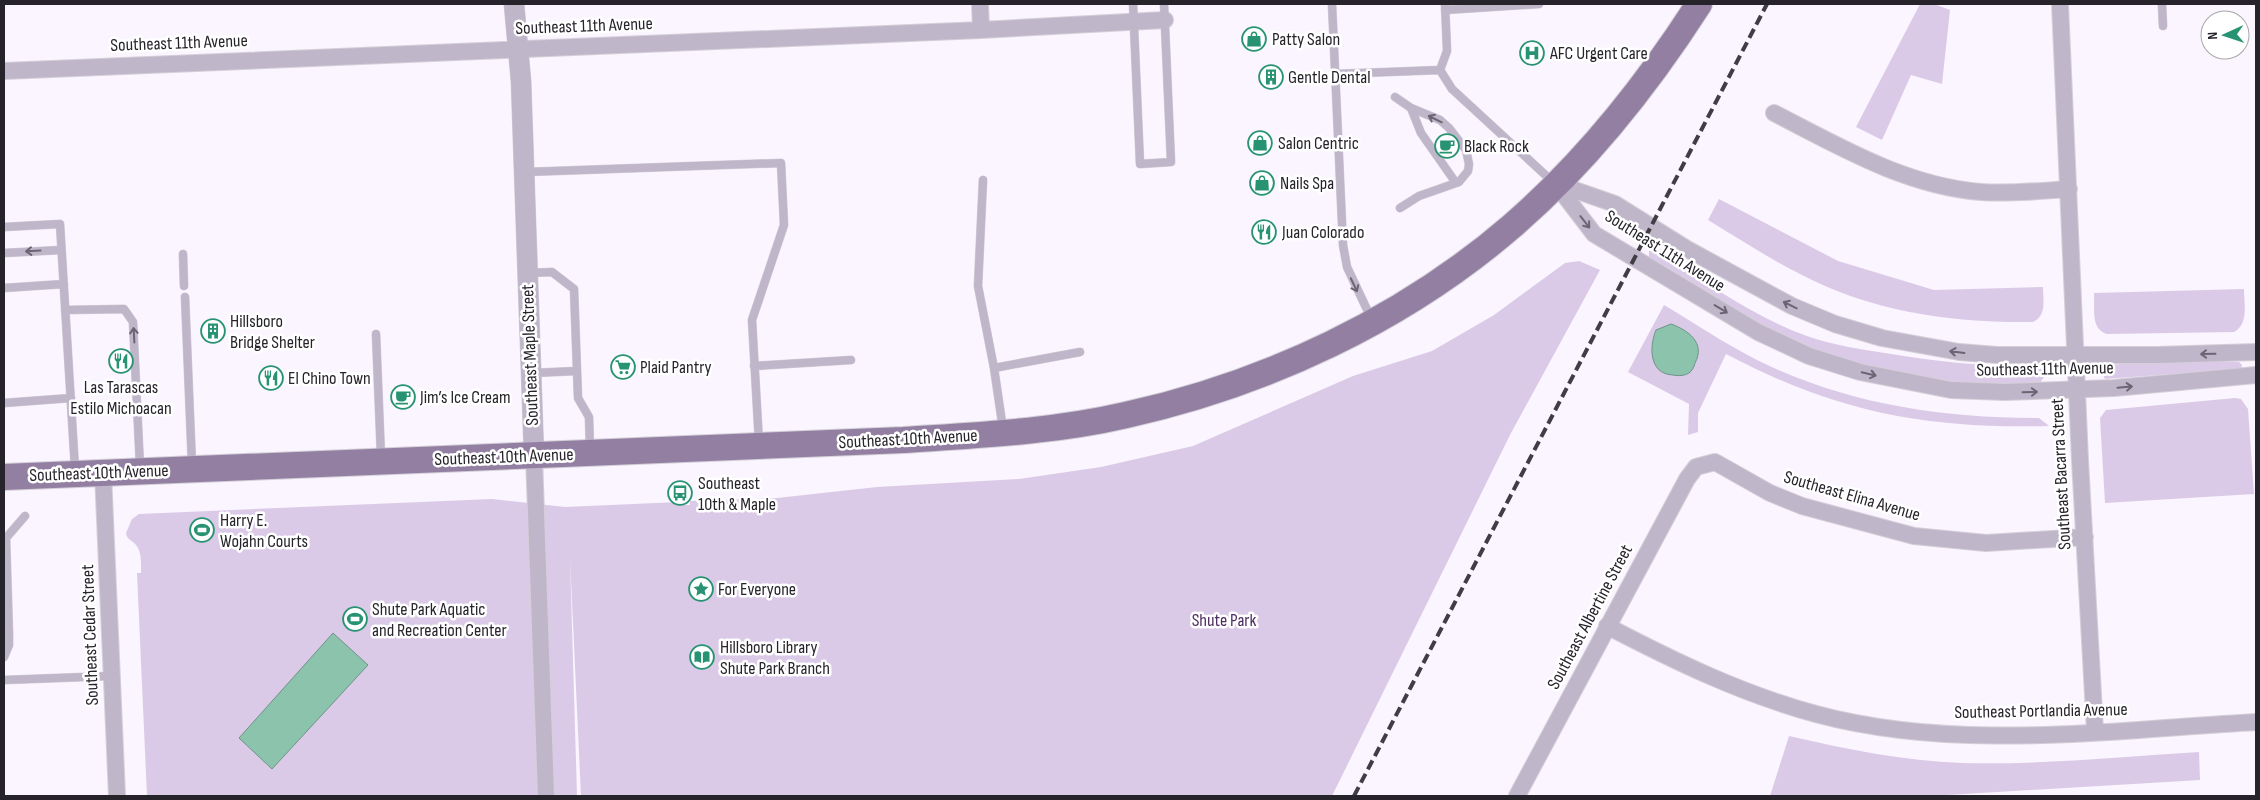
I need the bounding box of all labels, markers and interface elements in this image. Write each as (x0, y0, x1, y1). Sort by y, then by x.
north arrow (2200, 10, 2250, 60)
street label: Southeast 11th Avenue (515, 13, 653, 39)
shop icon: Patty Salon (1241, 26, 1267, 52)
place label: Patty Salon (1272, 29, 1340, 50)
street label: Southeast 11th Avenue (110, 30, 248, 56)
text: N (2204, 31, 2221, 40)
hospital icon: AFC Urgent Care (1519, 40, 1545, 66)
place label: AFC Urgent Care (1549, 43, 1648, 64)
building icon: Gentle Dental (1258, 64, 1284, 90)
place label: Gentle Dental (1288, 67, 1371, 88)
one-way arrow (1428, 114, 1443, 123)
shop icon: Salon Centric (1247, 130, 1273, 156)
place label: Salon Centric (1278, 133, 1359, 154)
cafe icon: Black Rock (1434, 133, 1460, 159)
place label: Black Rock (1464, 136, 1529, 157)
shop icon: Nails Spa (1249, 170, 1275, 196)
place label: Nails Spa (1280, 173, 1334, 194)
street label: Southeast 11th Avenue (1601, 206, 1729, 296)
one-way arrow (1579, 215, 1590, 228)
restaurant icon: Juan Colorado (1251, 219, 1277, 245)
place label: Juan Colorado (1281, 222, 1364, 243)
one-way arrow (25, 247, 41, 256)
one-way arrow (1350, 277, 1360, 292)
street label: Southeast Maple Street (517, 283, 543, 426)
one-way arrow (1783, 299, 1798, 309)
one-way arrow (1713, 305, 1727, 315)
place label: Hillsboro Bridge Shelter (230, 311, 315, 353)
building icon: Hillsboro Bridge Shelter (200, 318, 226, 344)
one-way arrow (129, 327, 138, 343)
one-way arrow (1949, 347, 1965, 357)
restaurant icon: Las Tarascas Estilo Michoacan (108, 348, 134, 374)
one-way arrow (2200, 349, 2216, 359)
supermarket icon: Plaid Pantry (610, 354, 636, 380)
place label: Plaid Pantry (640, 357, 712, 378)
street label: Southeast 11th Avenue (1976, 357, 2114, 381)
restaurant icon: El Chino Town (258, 365, 284, 391)
place label: El Chino Town (288, 368, 371, 389)
one-way arrow (1860, 370, 1876, 379)
place label: Las Tarascas Estilo Michoacan (70, 377, 172, 419)
one-way arrow (2117, 382, 2133, 391)
cafe icon: Jim’s Ice Cream (390, 384, 416, 410)
place label: Jim’s Ice Cream (419, 387, 511, 408)
one-way arrow (2021, 387, 2037, 396)
street label: Southeast Bacarra Street (2047, 397, 2075, 550)
street label: Southeast 10th Avenue (838, 425, 978, 453)
street label: Southeast 10th Avenue (434, 444, 574, 470)
street label: Southeast 10th Avenue (29, 460, 169, 486)
street label: Southeast Elina Avenue (1781, 466, 1923, 526)
place label: Southeast 10th & Maple (698, 473, 776, 515)
bus stop icon: Southeast 10th & Maple (667, 480, 693, 506)
place label: Harry E. Wojahn Courts (220, 510, 308, 552)
sports icon: Harry E. Wojahn Courts (189, 517, 215, 543)
street label: Southeast Albertine Street (1543, 541, 1637, 693)
street label: Southeast Cedar Street (77, 564, 103, 706)
place icon: For Everyone (688, 576, 714, 602)
place label: For Everyone (718, 579, 796, 600)
place label: Shute Park Aquatic and Recreation Center (372, 599, 507, 641)
sports icon: Shute Park Aquatic and Recreation Center (342, 606, 368, 632)
park label: Shute Park (1192, 610, 1256, 631)
place label: Hillsboro Library Shute Park Branch (720, 637, 830, 679)
library icon: Hillsboro Library Shute Park Branch (689, 644, 715, 670)
street label: Southeast Portlandia Avenue (1954, 699, 2128, 723)

